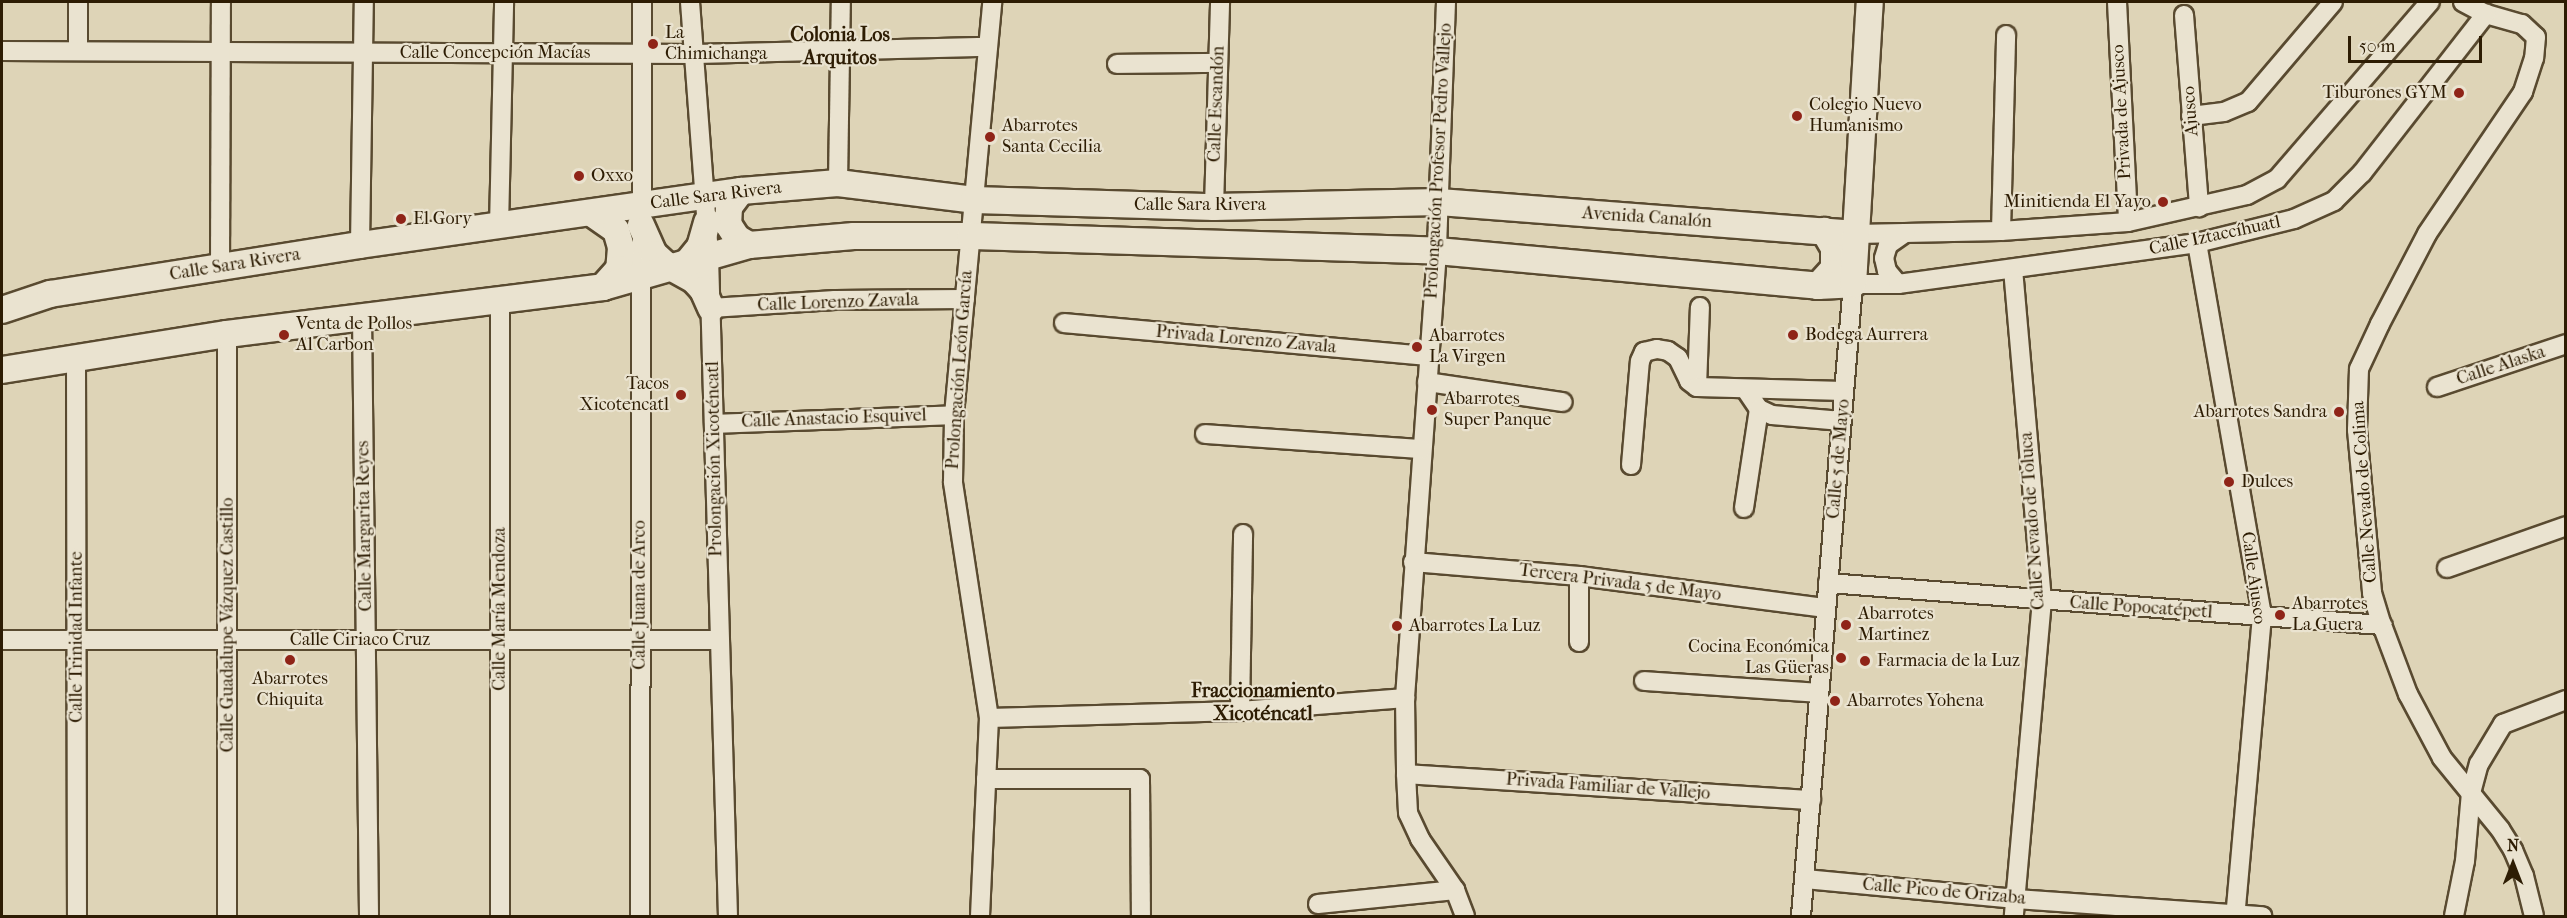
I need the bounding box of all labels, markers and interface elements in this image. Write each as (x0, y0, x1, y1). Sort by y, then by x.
place label: La Chimichanga (665, 23, 767, 66)
district label: Colonia Los Arquitos (790, 23, 890, 70)
street label: Prolongación Profesor Pedro Vallejo (1421, 23, 1457, 299)
scale bar (2351, 24, 2484, 62)
text: 50 m (2359, 36, 2395, 57)
marker: La Chimichanga (646, 37, 660, 51)
street label: Calle Concepción Macías (400, 42, 590, 64)
street label: Privada de Ajusco (2108, 44, 2136, 180)
street label: Calle Escandón (1204, 45, 1230, 163)
place label: Tiburones GYM (2323, 82, 2447, 104)
street label: Ajusco (2178, 85, 2204, 137)
marker: Tiburones GYM (2452, 86, 2466, 100)
place label: Colegio Nuevo Humanismo (1809, 95, 1922, 138)
marker: Colegio Nuevo Humanismo (1790, 109, 1804, 123)
place label: Abarrotes Santa Cecilia (1002, 116, 1101, 158)
marker: Abarrotes Santa Cecilia (983, 130, 997, 144)
place label: Oxxo (591, 165, 633, 187)
marker: Oxxo (572, 169, 586, 183)
street label: Calle Sara Rivera (649, 177, 783, 215)
place label: Minitienda El Yayo (2004, 191, 2151, 213)
street label: Calle Sara Rivera (1134, 194, 1266, 216)
marker: Minitienda El Yayo (2156, 195, 2170, 209)
street label: Avenida Canalón (1581, 203, 1713, 233)
place label: El Gory (413, 208, 472, 230)
marker: El Gory (394, 212, 408, 226)
street label: Calle Iztaccíhuatl (2147, 212, 2283, 260)
street label: Calle Sara Rivera (168, 244, 302, 286)
street label: Prolongación León García (942, 270, 978, 470)
street label: Calle Lorenzo Zavala (757, 289, 919, 317)
place label: Venta de Pollos Al Carbon (296, 314, 412, 356)
street label: Privada Lorenzo Zavala (1155, 321, 1337, 359)
place label: Bodega Aurrera (1805, 324, 1928, 346)
place label: Abarrotes La Virgen (1429, 326, 1506, 368)
marker: Venta de Pollos Al Carbon (277, 328, 291, 342)
marker: Bodega Aurrera (1786, 328, 1800, 342)
marker: Abarrotes La Virgen (1410, 340, 1424, 354)
street label: Calle Alaska (2454, 341, 2548, 391)
street label: Prolongación Xicoténcatl (702, 361, 728, 557)
place label: Tacos Xicotencatl (579, 374, 669, 416)
marker: Tacos Xicotencatl (674, 388, 688, 402)
place label: Abarrotes Super Panque (1444, 389, 1551, 432)
street label: Calle 5 de Mayo (1823, 398, 1855, 520)
street label: Calle Nevado de Colima (2348, 400, 2382, 584)
place label: Abarrotes Sandra (2194, 401, 2327, 423)
marker: Abarrotes Super Panque (1425, 403, 1439, 417)
street label: Calle Anastacio Esquivel (741, 405, 927, 433)
marker: Abarrotes Sandra (2332, 405, 2346, 419)
street label: Calle Nevado de Toluca (2016, 431, 2050, 611)
street label: Calle Margarita Reyes (353, 440, 377, 612)
place label: Dulces (2241, 471, 2293, 493)
marker: Dulces (2222, 475, 2236, 489)
street label: Calle Guadalupe Vázquez Castillo (217, 498, 239, 752)
street label: Calle Juana de Arco (629, 520, 651, 670)
street label: Calle María Mendoza (489, 527, 511, 691)
street label: Calle Ajusco (2236, 530, 2270, 626)
street label: Calle Trinidad Infante (66, 551, 88, 723)
street label: Tercera Privada 5 de Mayo (1518, 560, 1722, 606)
street label: Calle Popocatépetl (2069, 592, 2213, 624)
place label: Abarrotes La Guera (2292, 594, 2368, 636)
place label: Abarrotes Martinez (1858, 604, 1934, 646)
marker: Abarrotes La Guera (2273, 608, 2287, 622)
place label: Abarrotes La Luz (1409, 615, 1541, 637)
marker: Abarrotes Martinez (1839, 618, 1853, 632)
marker: Abarrotes La Luz (1390, 619, 1404, 633)
street label: Calle Ciriaco Cruz (290, 629, 430, 651)
place label: Cocina Económica Las Güeras (1688, 637, 1829, 680)
place label: Farmacia de la Luz (1877, 650, 2020, 672)
marker: Cocina Económica Las Güeras (1834, 651, 1848, 665)
marker: Abarrotes Chiquita (283, 653, 297, 667)
marker: Farmacia de la Luz (1858, 654, 1872, 668)
place label: Abarrotes Chiquita (252, 669, 328, 712)
district label: Fraccionamiento Xicoténcatl (1191, 678, 1335, 725)
place label: Abarrotes Yohena (1847, 690, 1984, 712)
marker: Abarrotes Yohena (1828, 694, 1842, 708)
street label: Privada Familiar de Vallejo (1505, 769, 1711, 805)
north arrow (2483, 834, 2543, 894)
text: N (2507, 836, 2519, 855)
street label: Calle Pico de Orizaba (1861, 874, 2027, 910)

